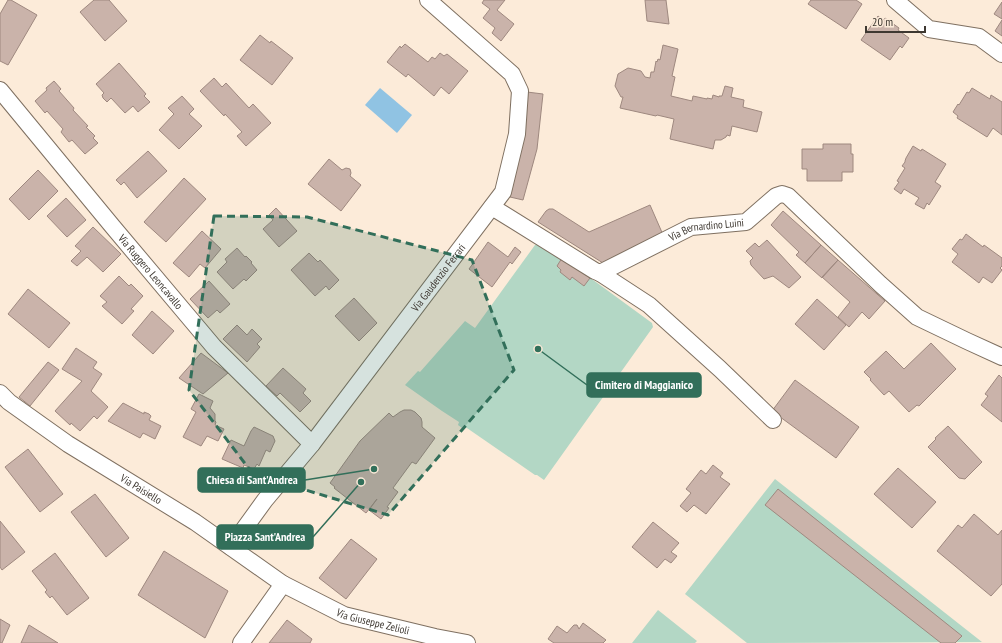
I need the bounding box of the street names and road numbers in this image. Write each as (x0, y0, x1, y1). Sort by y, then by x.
street label: Via Bernardino Luini (665, 215, 744, 245)
street label: Via Ruggero Leoncavallo (114, 231, 186, 312)
street label: Via Gaudenzio Ferrari (407, 241, 468, 315)
street label: Via Paisiello (117, 470, 165, 507)
street label: Via Giuseppe Zelioli (333, 605, 411, 638)

